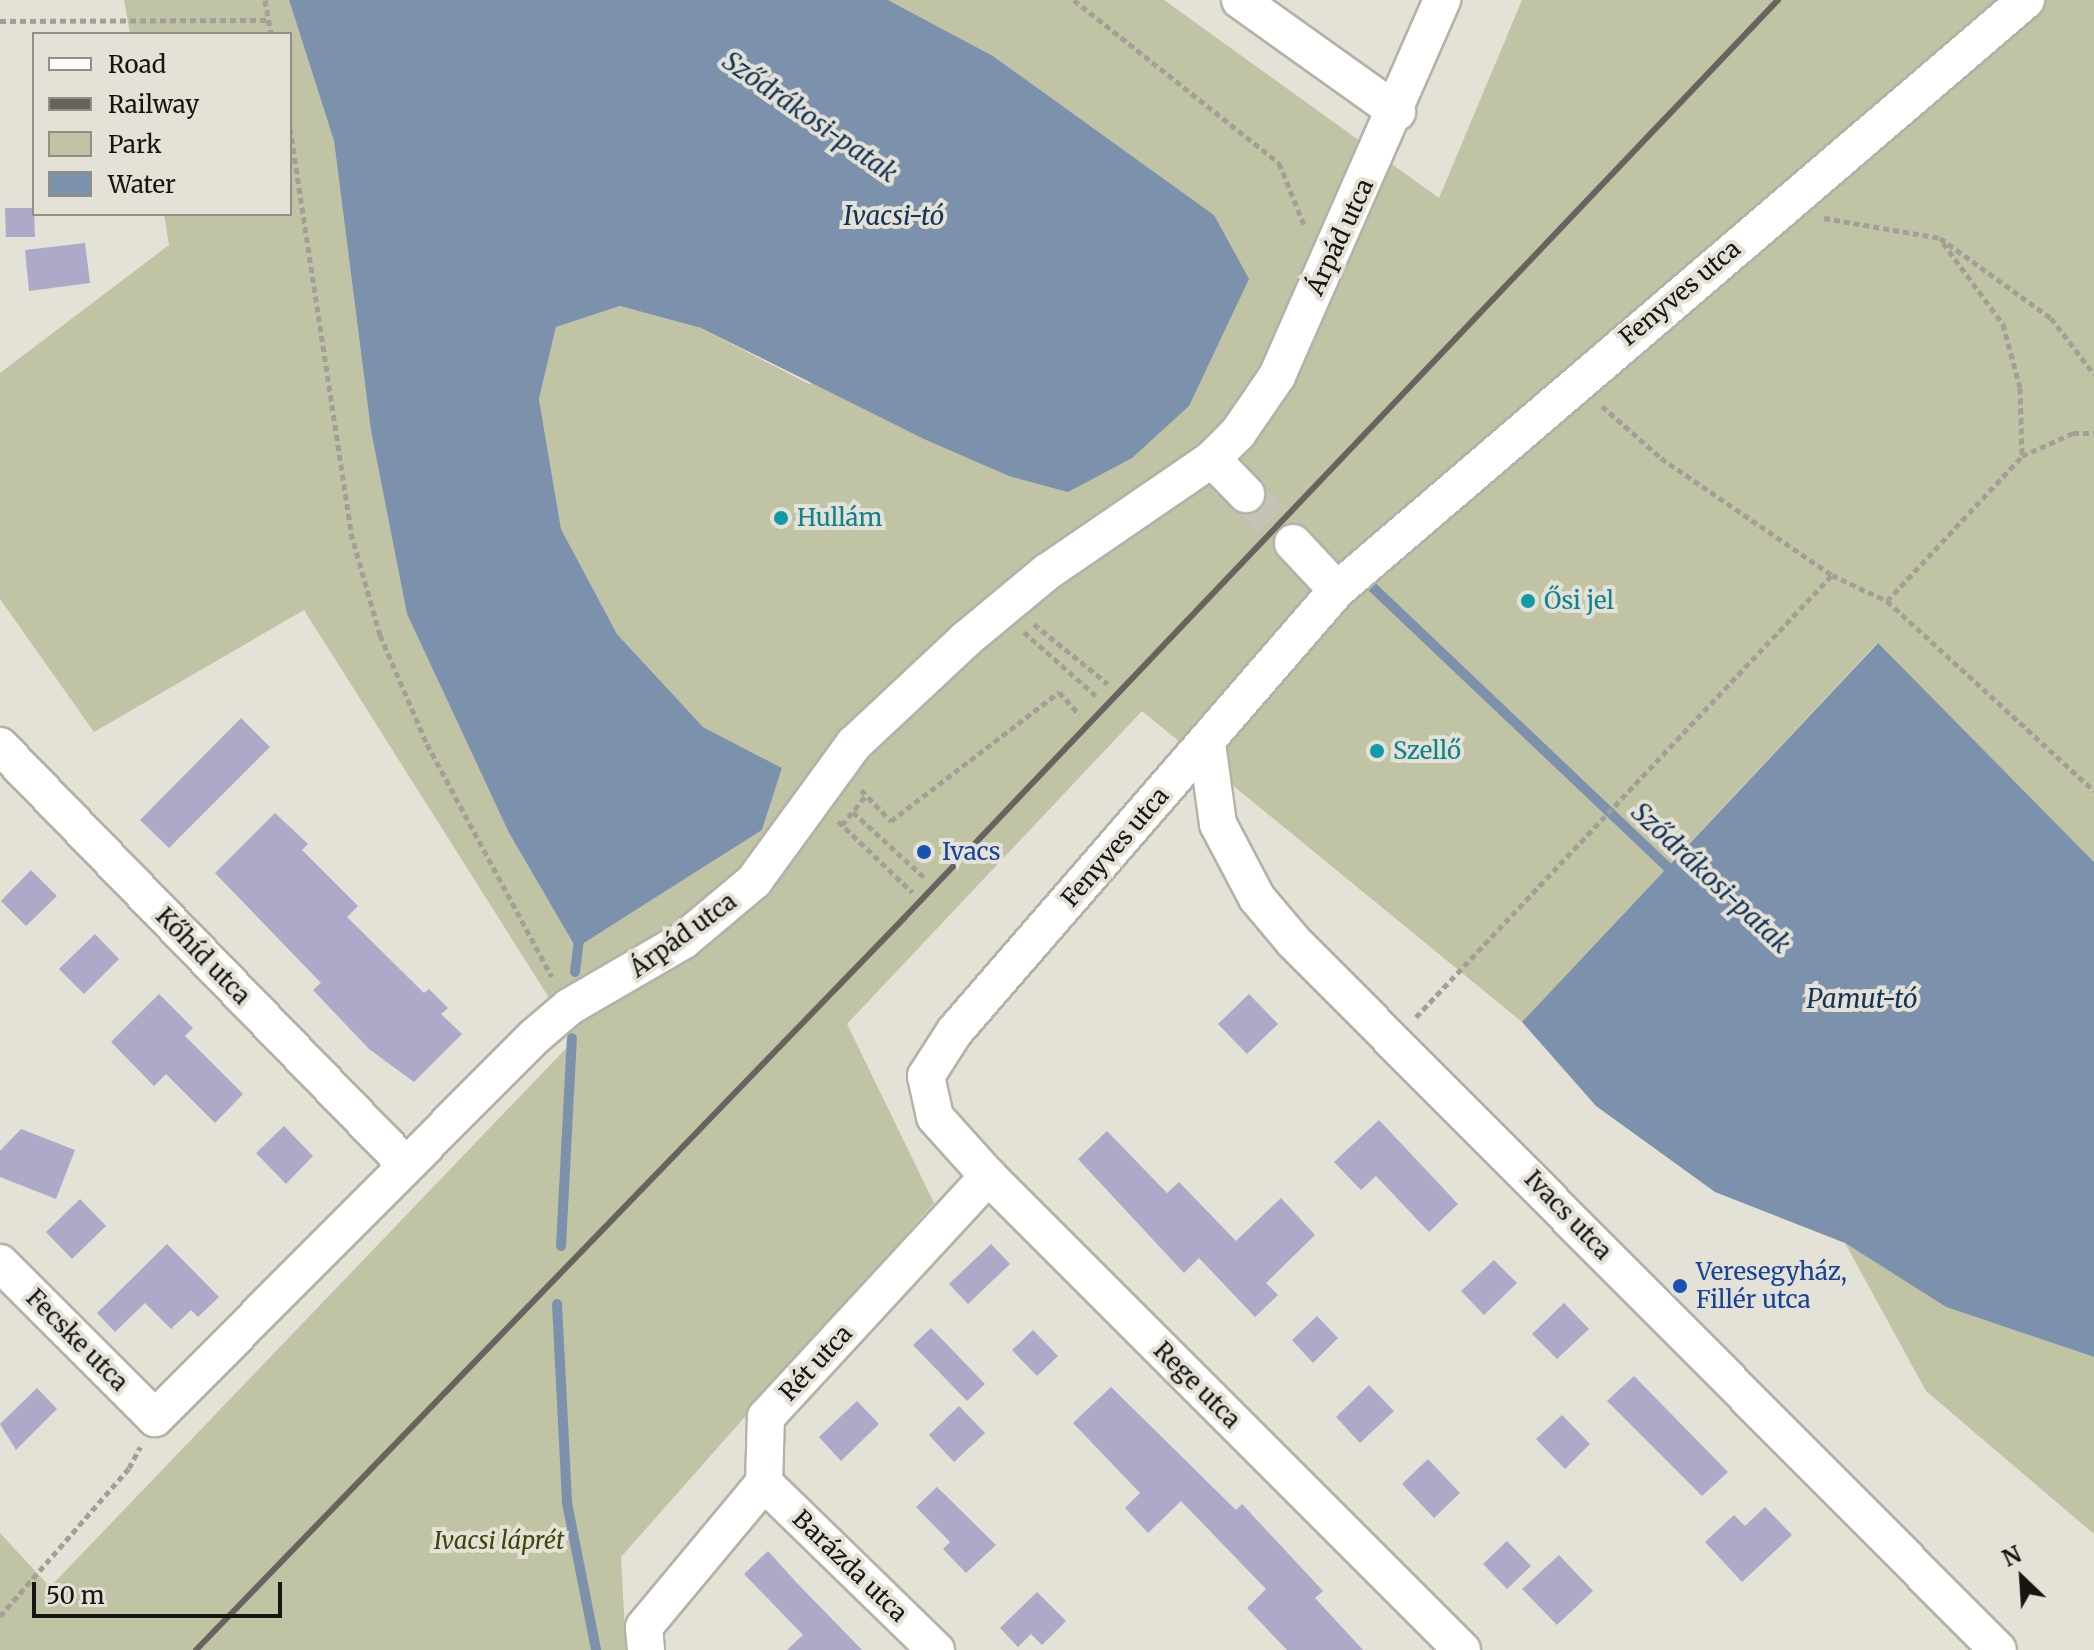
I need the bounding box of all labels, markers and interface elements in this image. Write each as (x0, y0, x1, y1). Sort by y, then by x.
legend (32, 32, 292, 216)
water label: Sződrákosi-patak (717, 45, 903, 189)
text: Road (108, 49, 166, 80)
text: Railway (108, 89, 199, 120)
text: Park (108, 129, 161, 160)
text: Water (108, 169, 176, 200)
street label: Árpád utca (1301, 174, 1379, 300)
water label: Ivacsi-tó (844, 200, 944, 232)
street label: Fenyves utca (1614, 234, 1746, 352)
place label: Hullám (797, 504, 882, 532)
marker: Hullám (772, 509, 790, 527)
place label: Ősi jel (1544, 587, 1614, 615)
marker: Ősi jel (1519, 592, 1537, 610)
place label: Szellő (1393, 737, 1461, 765)
marker: Szellő (1368, 742, 1386, 760)
street label: Fenyves utca (1055, 781, 1175, 913)
water label: Sződrákosi-patak (1625, 796, 1797, 960)
place label: Ivacs (942, 838, 1000, 866)
marker: Ivacs (913, 841, 935, 863)
street label: Árpád utca (624, 887, 742, 983)
street label: Kőhíd utca (150, 902, 256, 1010)
water label: Pamut-tó (1806, 983, 1918, 1015)
street label: Ivacs utca (1518, 1164, 1618, 1266)
place label: Veresegyház, Fillér utca (1696, 1258, 1847, 1314)
marker: Veresegyház, Fillér utca (1671, 1277, 1689, 1295)
street label: Fecske utca (20, 1283, 134, 1397)
street label: Rét utca (774, 1319, 858, 1407)
street label: Rege utca (1148, 1336, 1246, 1434)
street label: Barázda utca (787, 1504, 913, 1628)
park label: Ivacsi láprét (434, 1527, 564, 1555)
north arrow (1982, 1538, 2062, 1618)
text: N (1998, 1540, 2026, 1573)
scale bar (36, 1566, 286, 1616)
text: 50 m (46, 1580, 105, 1611)

